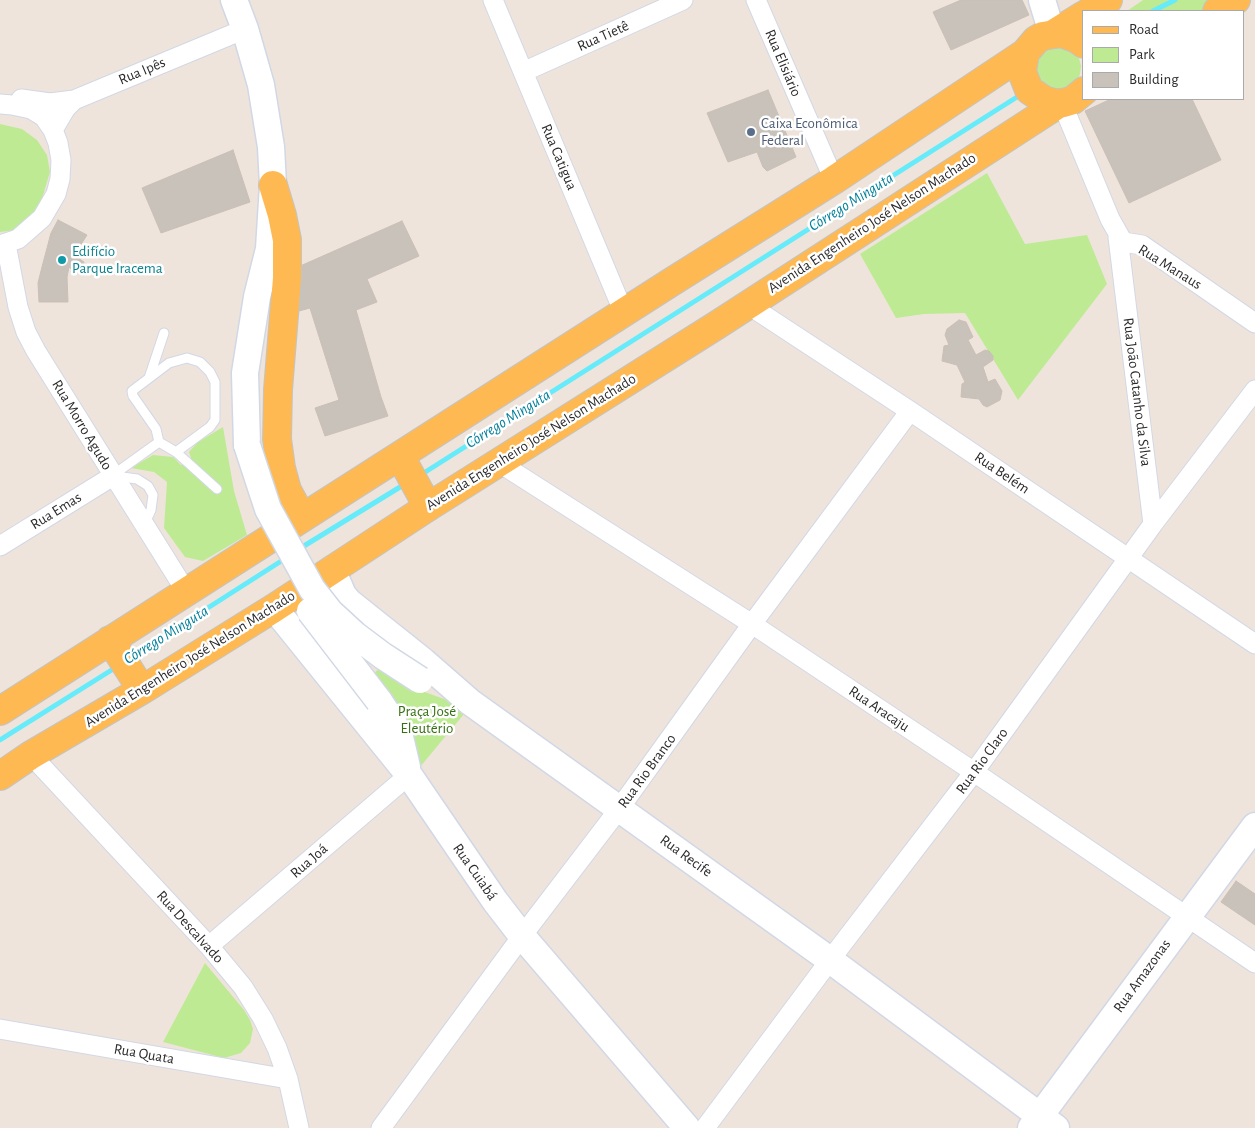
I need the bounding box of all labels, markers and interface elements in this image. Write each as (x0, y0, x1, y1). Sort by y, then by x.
legend (1082, 10, 1245, 100)
street label: Rua Tietê (574, 17, 632, 55)
text: Road (1129, 22, 1159, 37)
street label: Rua Elisiário (761, 27, 805, 99)
text: Park (1129, 47, 1155, 62)
street label: Rua Ipês (116, 53, 168, 89)
text: Building (1129, 72, 1179, 87)
place label: Caixa Econômica Federal (761, 114, 858, 149)
street label: Rua Catigua (537, 121, 581, 193)
marker: Caixa Econômica Federal (745, 126, 757, 138)
street label: Avenida Engenheiro José Nelson Machado (765, 149, 979, 297)
water label: Córrego Minguta (805, 168, 897, 236)
street label: Rua Manaus (1135, 240, 1205, 294)
place label: Edifício Parque Iracema (72, 242, 163, 277)
marker: Edifício Parque Iracema (56, 254, 68, 266)
street label: Rua João Catanho da Silva (1119, 317, 1155, 467)
street label: Avenida Engenheiro José Nelson Machado (423, 370, 639, 514)
street label: Rua Morro Agudo (48, 377, 116, 473)
water label: Córrego Minguta (462, 385, 554, 453)
street label: Rua Belém (971, 448, 1033, 498)
street label: Rua Emas (27, 488, 85, 534)
street label: Avenida Engenheiro José Nelson Machado (82, 587, 298, 731)
water label: Córrego Minguta (120, 601, 212, 669)
street label: Rua Aracaju (845, 682, 913, 736)
park label: Praça José Eleutério (398, 702, 456, 737)
street label: Rua Rio Claro (952, 724, 1012, 798)
street label: Rua Rio Branco (614, 730, 680, 812)
street label: Rua Recife (656, 831, 716, 881)
street label: Rua Joá (287, 840, 331, 882)
street label: Rua Cuiabá (449, 840, 501, 904)
street label: Rua Descalvado (153, 887, 227, 967)
street label: Rua Amazonas (1109, 936, 1175, 1016)
street label: Rua Quata (112, 1040, 176, 1068)

